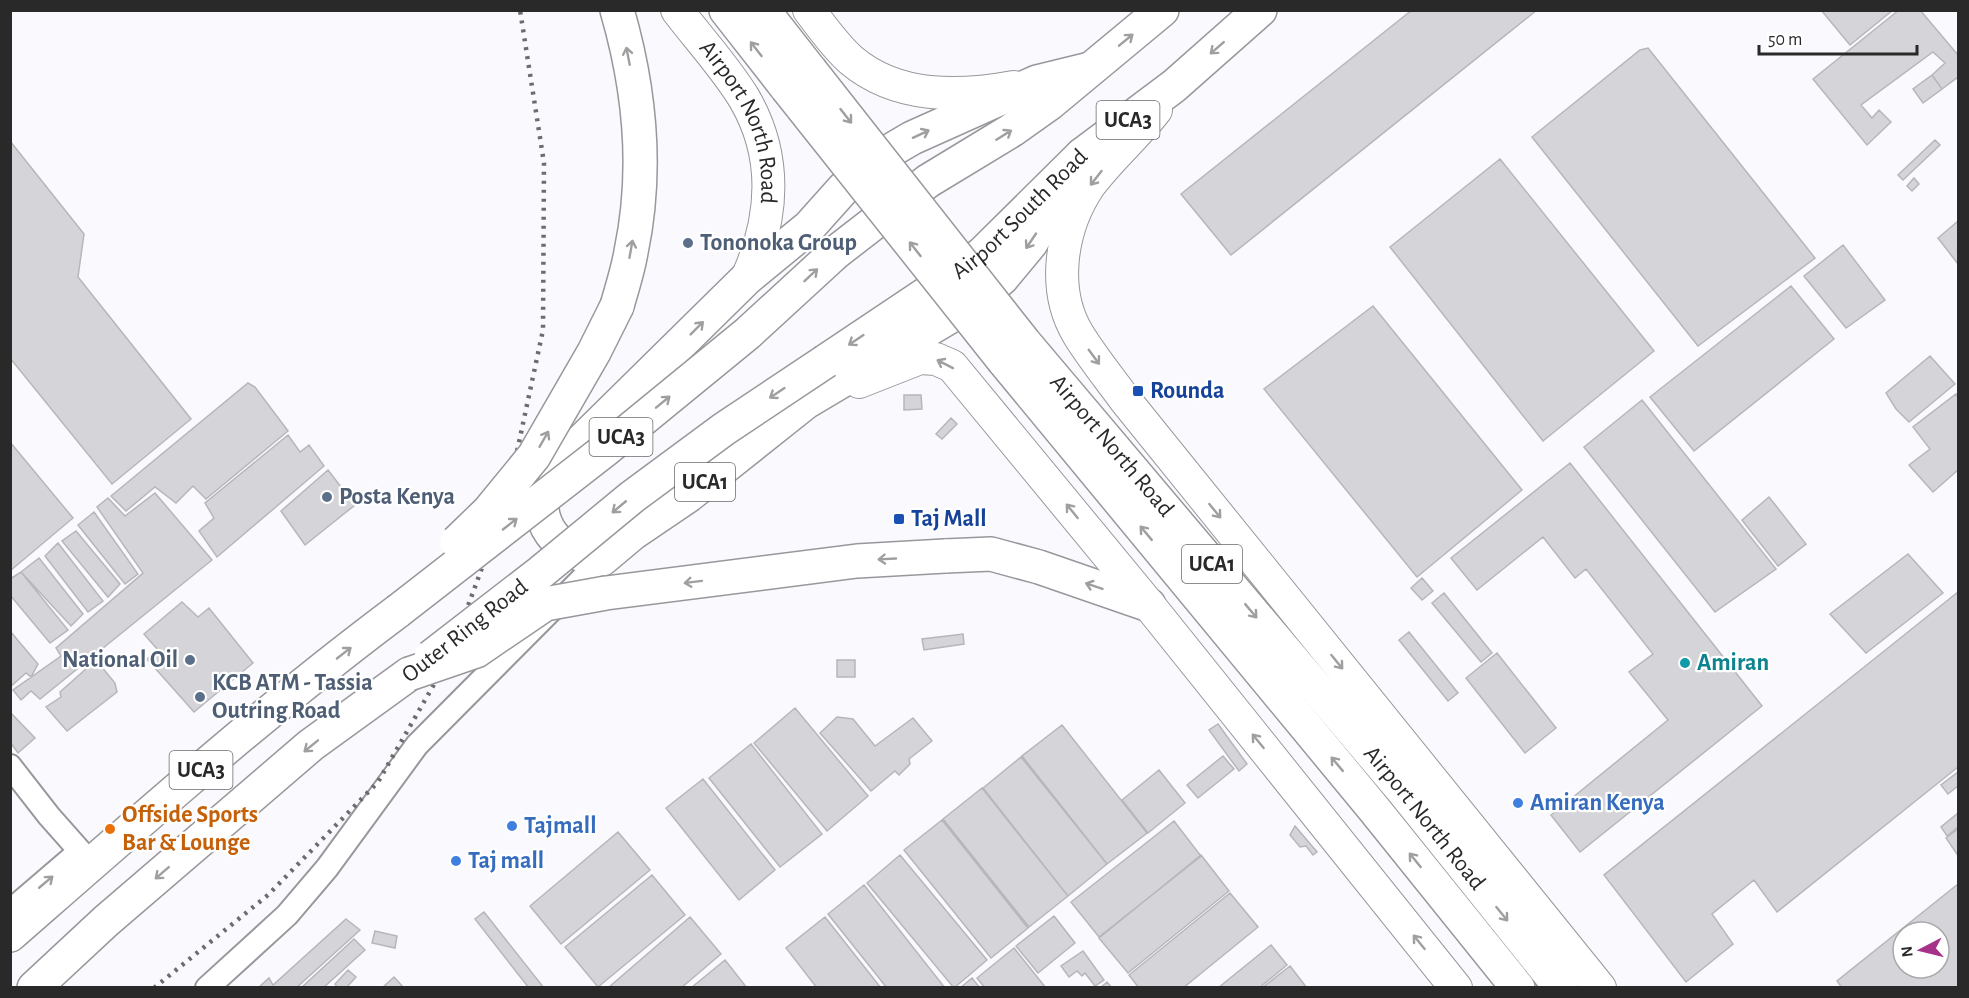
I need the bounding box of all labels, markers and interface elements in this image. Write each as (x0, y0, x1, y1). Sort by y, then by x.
scale bar (1759, 18, 1916, 56)
text: 50 m (1768, 31, 1802, 49)
one-way arrow (1118, 33, 1134, 46)
street label: Airport North Road (695, 36, 780, 205)
one-way arrow (750, 41, 763, 57)
one-way arrow (1210, 41, 1225, 55)
one-way arrow (622, 46, 633, 66)
road number: UCA3 (1096, 101, 1160, 139)
one-way arrow (839, 108, 852, 124)
one-way arrow (911, 128, 929, 140)
one-way arrow (995, 129, 1012, 141)
street label: Airport South Road (948, 145, 1092, 284)
one-way arrow (1089, 170, 1102, 186)
place label: Tononoka Group (700, 231, 857, 255)
one-way arrow (1025, 232, 1037, 249)
marker: Tononoka Group (681, 236, 695, 250)
one-way arrow (626, 240, 637, 259)
one-way arrow (908, 241, 921, 257)
one-way arrow (803, 268, 818, 282)
one-way arrow (689, 320, 704, 335)
one-way arrow (848, 334, 864, 346)
one-way arrow (1088, 349, 1100, 365)
one-way arrow (937, 358, 954, 370)
street label: Airport North Road (1045, 370, 1178, 522)
place label: Rounda (1150, 379, 1224, 403)
marker: Rounda (1131, 384, 1145, 398)
one-way arrow (770, 387, 786, 399)
one-way arrow (655, 396, 671, 409)
road number: UCA3 (590, 418, 652, 456)
one-way arrow (538, 431, 550, 448)
road number: UCA1 (675, 463, 735, 501)
place label: Posta Kenya (339, 485, 455, 509)
marker: Posta Kenya (320, 490, 334, 504)
one-way arrow (612, 500, 627, 514)
one-way arrow (1065, 503, 1078, 519)
one-way arrow (1208, 503, 1221, 519)
place label: Taj Mall (911, 507, 987, 531)
marker: Taj Mall (892, 512, 906, 526)
one-way arrow (502, 517, 518, 530)
one-way arrow (1139, 526, 1153, 541)
road number: UCA1 (1182, 545, 1242, 583)
one-way arrow (877, 554, 897, 565)
street label: Outer Ring Road (398, 575, 532, 687)
one-way arrow (683, 577, 703, 588)
one-way arrow (1085, 579, 1103, 590)
one-way arrow (1245, 603, 1258, 619)
one-way arrow (335, 646, 351, 659)
place label: National Oil (62, 648, 178, 672)
place label: Amiran (1697, 651, 1769, 675)
marker: National Oil (183, 653, 197, 667)
one-way arrow (1331, 654, 1344, 670)
marker: Amiran (1678, 656, 1692, 670)
place label: KCB ATM - Tassia Outring Road (212, 671, 373, 723)
marker: KCB ATM - Tassia Outring Road (193, 690, 207, 704)
one-way arrow (1251, 733, 1264, 749)
one-way arrow (303, 740, 319, 753)
street label: Airport North Road (1359, 741, 1490, 895)
road number: UCA3 (170, 751, 232, 789)
one-way arrow (1330, 757, 1344, 772)
place label: Amiran Kenya (1530, 791, 1665, 815)
marker: Amiran Kenya (1511, 796, 1525, 810)
place label: Offside Sports Bar & Lounge (122, 803, 258, 855)
place label: Tajmall (524, 814, 596, 838)
marker: Tajmall (505, 819, 519, 833)
marker: Offside Sports Bar & Lounge (103, 822, 117, 836)
place label: Taj mall (468, 849, 544, 873)
one-way arrow (1409, 852, 1422, 868)
marker: Taj mall (449, 854, 463, 868)
one-way arrow (154, 866, 170, 879)
one-way arrow (37, 875, 53, 888)
one-way arrow (1496, 906, 1509, 922)
north arrow (1891, 920, 1951, 980)
one-way arrow (1413, 934, 1426, 950)
text: N (1898, 945, 1916, 958)

